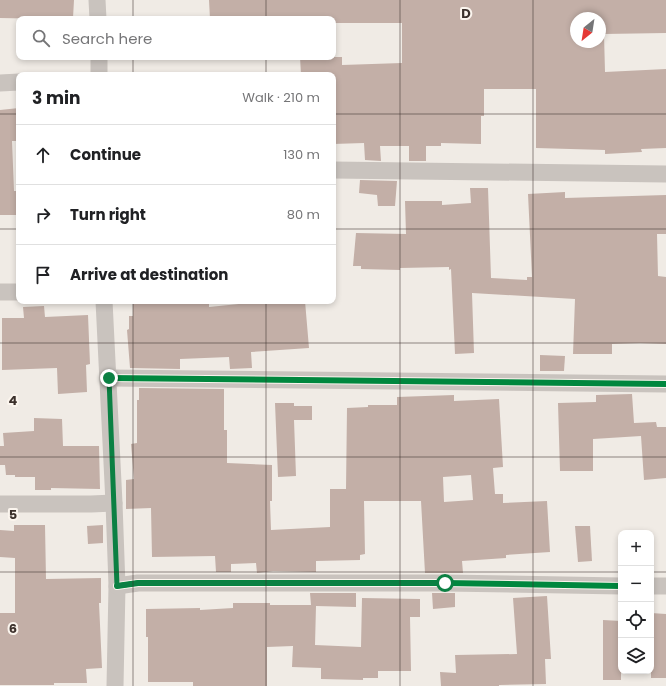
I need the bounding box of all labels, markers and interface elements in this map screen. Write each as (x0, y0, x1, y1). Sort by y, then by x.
text: D (461, 4, 471, 23)
north arrow (570, 12, 606, 48)
search box (16, 16, 336, 60)
icon: search (30, 27, 52, 49)
text: Search here (62, 28, 152, 49)
text: 3 min (32, 86, 80, 110)
text: Walk · 210 m (242, 88, 320, 107)
icon: ahead (32, 144, 54, 166)
text: Continue (70, 144, 141, 165)
text: 130 m (283, 145, 320, 164)
icon: right (32, 204, 54, 226)
text: Turn right (70, 204, 146, 225)
text: 80 m (287, 205, 320, 224)
icon: arrive (32, 264, 54, 286)
text: Arrive at destination (70, 264, 228, 285)
route end (100, 369, 118, 387)
text: 4 (9, 391, 18, 410)
text: 5 (9, 505, 17, 524)
map controls (618, 530, 654, 674)
button: + (618, 530, 654, 566)
button: − (618, 566, 654, 602)
route start (436, 574, 454, 592)
button: locate (618, 602, 654, 638)
text: 6 (9, 619, 17, 638)
button: layers (618, 638, 654, 674)

